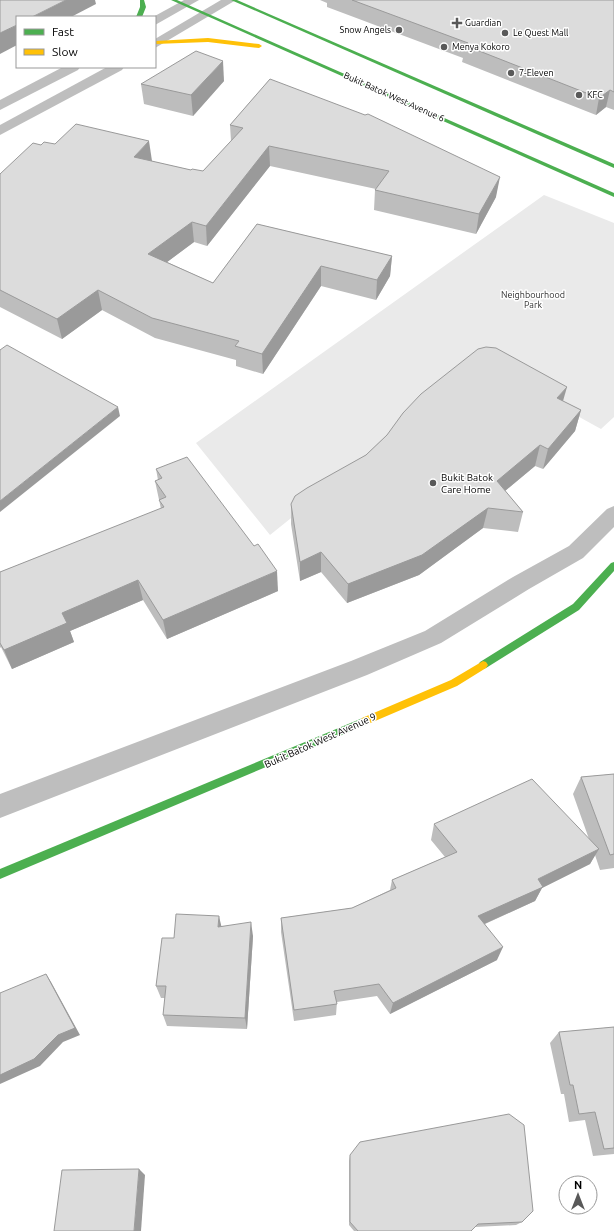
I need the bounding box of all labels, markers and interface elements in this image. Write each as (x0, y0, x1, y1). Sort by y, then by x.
legend (16, 16, 156, 68)
marker: Guardian (452, 18, 462, 28)
place label: Guardian (465, 18, 501, 28)
text: Fast (52, 25, 74, 38)
place label: Snow Angels (339, 25, 391, 35)
marker: Snow Angels (394, 25, 404, 35)
marker: Le Quest Mall (500, 28, 510, 38)
place label: Le Quest Mall (513, 28, 569, 38)
marker: Menya Kokoro (439, 42, 449, 52)
place label: Menya Kokoro (452, 42, 510, 52)
text: Slow (52, 45, 78, 58)
marker: 7-Eleven (506, 68, 516, 78)
place label: 7-Eleven (519, 68, 554, 78)
street label: Bukit Batok West Avenue 6 (342, 70, 446, 124)
marker: KFC (574, 90, 584, 100)
place label: KFC (587, 90, 603, 100)
park label: Neighbourhood Park (501, 290, 565, 310)
place label: Bukit Batok Care Home (441, 472, 493, 495)
marker: Bukit Batok Care Home (428, 478, 438, 488)
street label: Bukit Batok West Avenue 9 (263, 711, 378, 770)
north arrow (558, 1175, 598, 1215)
text: N (574, 1179, 582, 1191)

